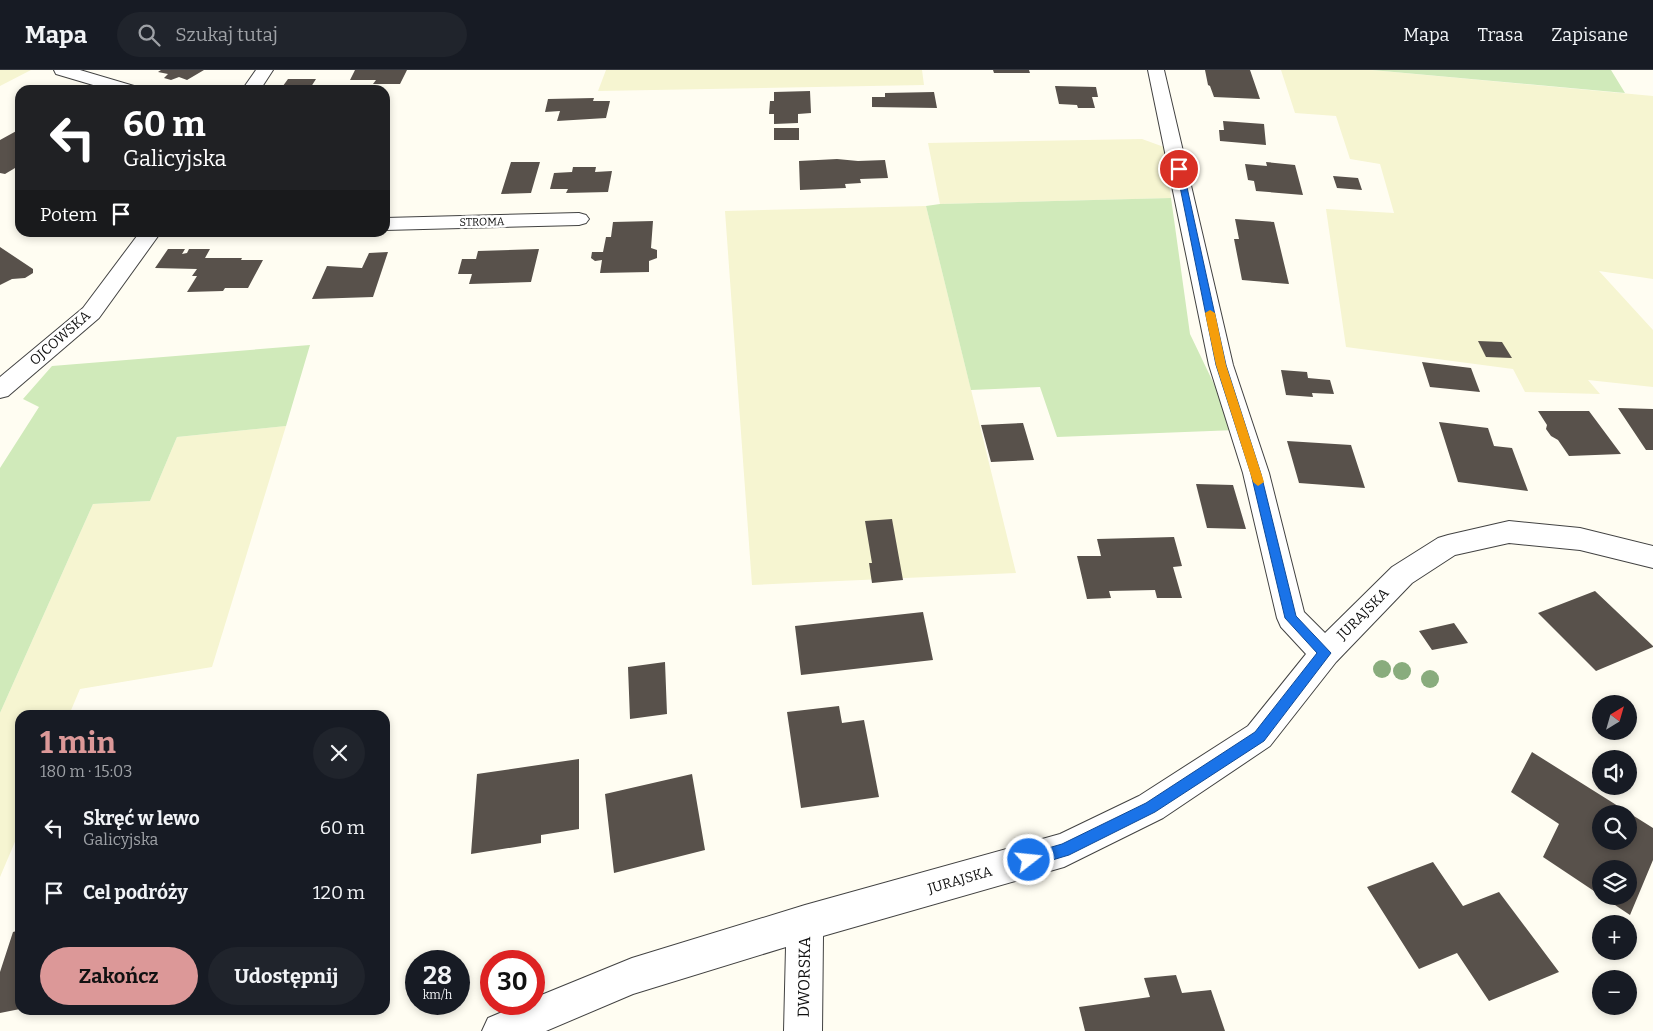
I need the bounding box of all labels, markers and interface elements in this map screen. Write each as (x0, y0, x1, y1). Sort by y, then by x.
search box (117, 12, 467, 57)
text: Mapa (25, 21, 87, 49)
icon: search (135, 21, 163, 49)
text: Szukaj tutaj (175, 23, 278, 46)
text: Mapa (1403, 24, 1449, 46)
text: Trasa (1477, 24, 1523, 46)
text: Zapisane (1551, 24, 1628, 46)
text: 60 m (123, 103, 206, 145)
icon: left (40, 105, 105, 170)
text: Galicyjska (123, 145, 227, 172)
pin (1158, 148, 1200, 190)
icon: arrive (1165, 155, 1193, 183)
icon: arrive (107, 200, 135, 228)
text: Potem (40, 203, 97, 226)
street label: STROMA (459, 215, 505, 229)
street label: OJCOWSKA (26, 307, 94, 369)
street label: JURAJSKA (1333, 585, 1392, 644)
north arrow (1592, 695, 1638, 740)
map controls (1592, 695, 1637, 1015)
text: 1 min (40, 725, 116, 761)
button: close (313, 727, 365, 779)
button: sound (1592, 750, 1637, 795)
text: 180 m · 15:03 (40, 762, 132, 781)
button: search (1592, 805, 1637, 850)
text: Skręć w lewo (83, 807, 200, 830)
icon: left (40, 814, 68, 842)
text: 60 m (320, 816, 365, 839)
text: Galicyjska (83, 830, 158, 849)
position arrow (1002, 833, 1054, 885)
button: layers (1592, 860, 1637, 905)
street label: JURAJSKA (925, 863, 994, 898)
icon: arrive (40, 879, 68, 907)
text: Cel podróży (83, 881, 188, 904)
text: 120 m (313, 881, 365, 904)
button: + (1592, 915, 1637, 960)
street label: DWORSKA (794, 936, 814, 1018)
button: Zakończ (40, 947, 198, 1005)
button: Udostępnij (208, 947, 365, 1005)
speed limit sign: 30 (480, 950, 545, 1015)
text: 28 (423, 961, 452, 991)
button: − (1592, 970, 1637, 1015)
text: km/h (423, 988, 452, 1002)

